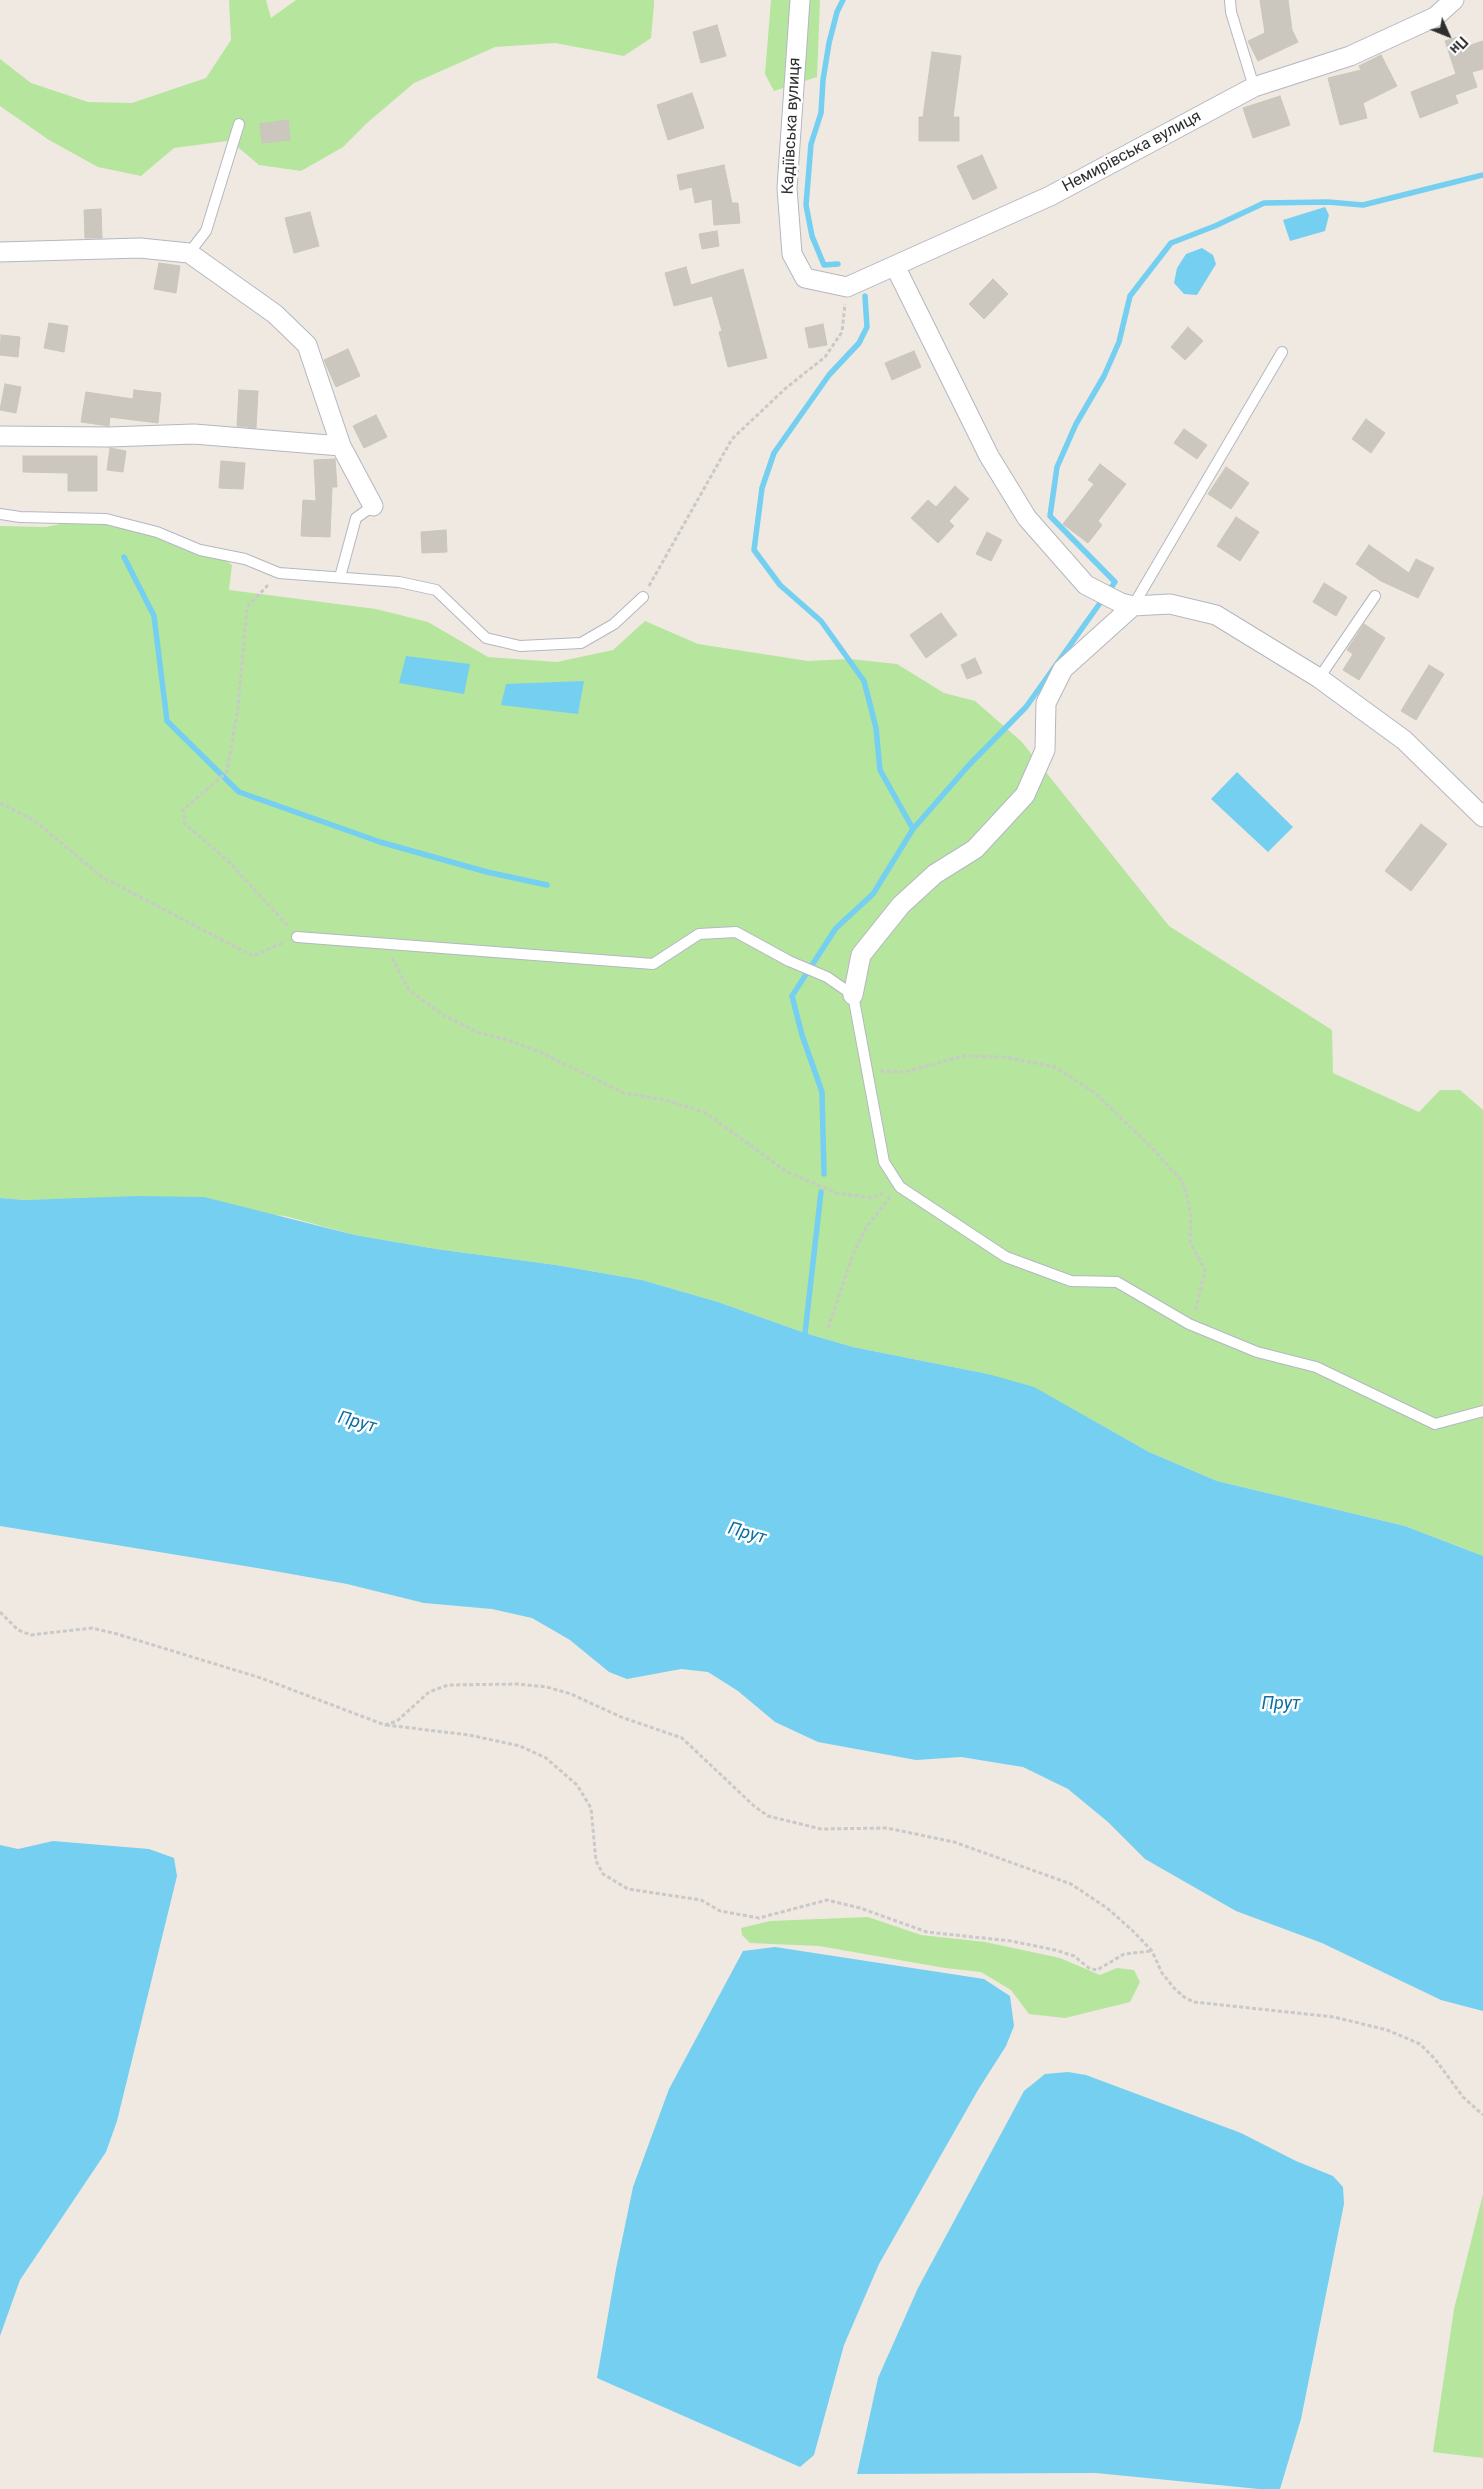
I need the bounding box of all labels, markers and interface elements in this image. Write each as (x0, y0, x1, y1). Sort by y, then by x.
north arrow (1423, 10, 1473, 60)
text: Пн (1447, 33, 1471, 57)
street label: Кадіївська вулиця (779, 57, 805, 195)
street label: Немирівська вулиця (1059, 107, 1205, 197)
water label: Прут (335, 1408, 379, 1438)
water label: Прут (725, 1518, 769, 1550)
water label: Прут (1262, 1693, 1300, 1715)

